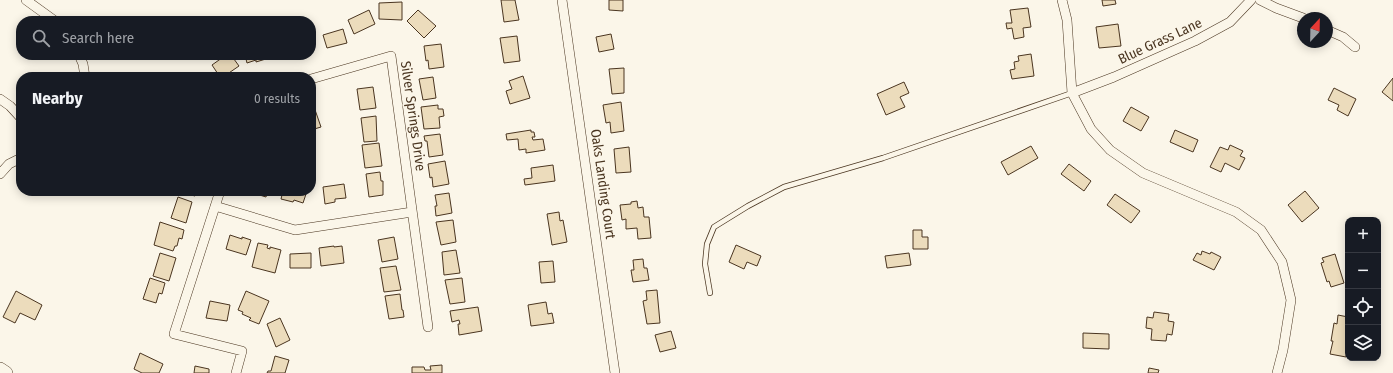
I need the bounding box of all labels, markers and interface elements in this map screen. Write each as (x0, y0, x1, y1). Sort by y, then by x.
north arrow (1297, 12, 1333, 48)
street label: Blue Grass Lane (1115, 14, 1205, 68)
search box (16, 16, 316, 60)
icon: search (30, 27, 52, 49)
text: Search here (62, 29, 134, 47)
street label: Silver Springs Drive (397, 60, 429, 172)
text: Nearby (32, 88, 83, 109)
text: 0 results (254, 91, 300, 106)
street label: Oaks Landing Court (587, 128, 619, 240)
map controls (1345, 217, 1381, 361)
button: + (1345, 217, 1381, 253)
button: − (1345, 253, 1381, 289)
button: locate (1345, 289, 1381, 325)
button: layers (1345, 325, 1381, 361)

